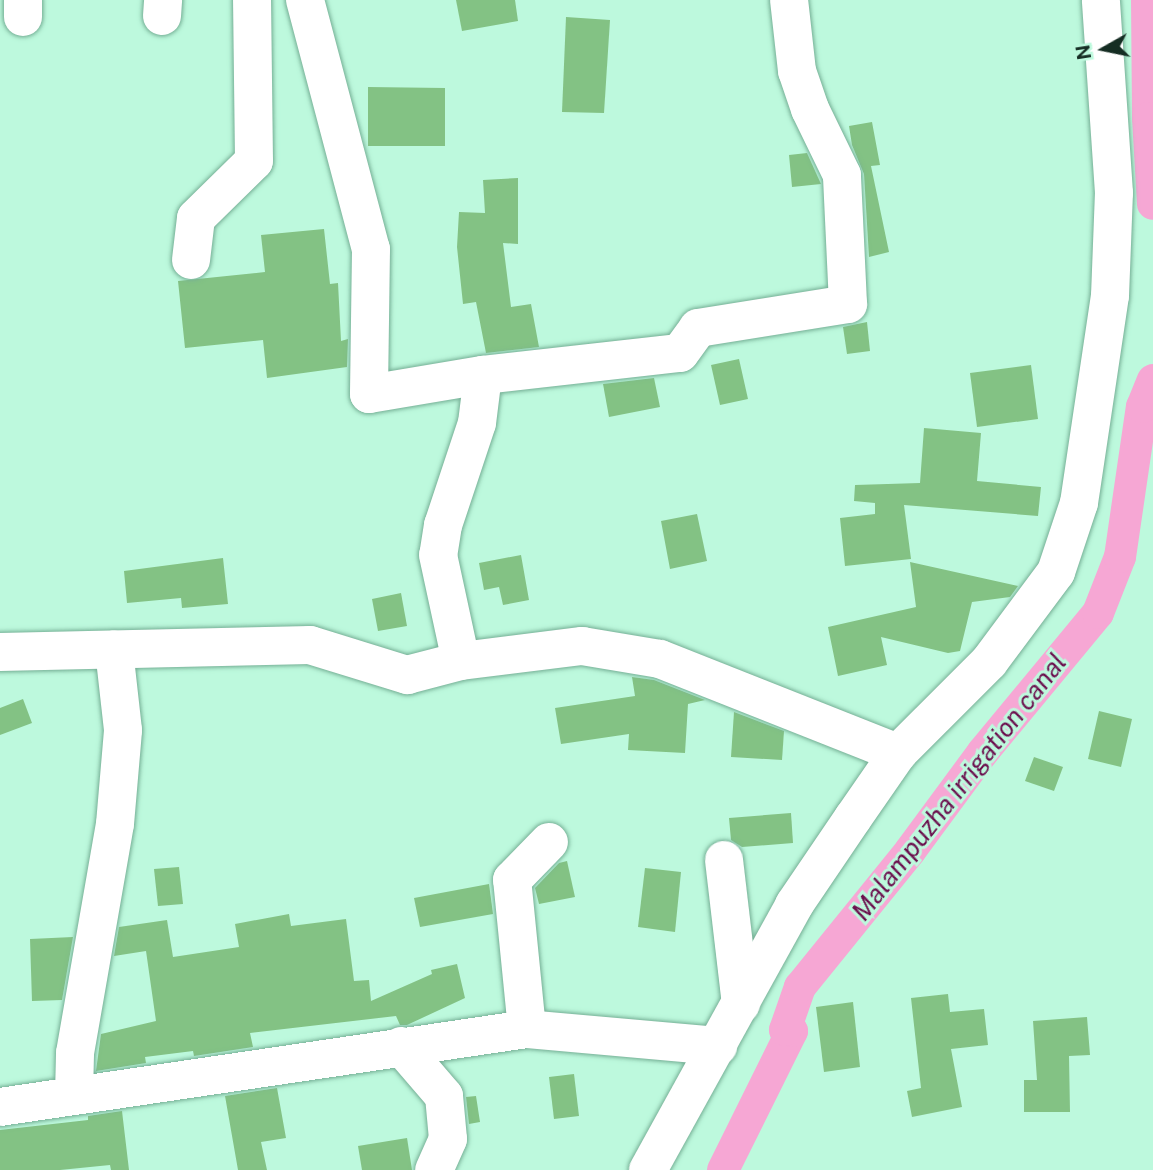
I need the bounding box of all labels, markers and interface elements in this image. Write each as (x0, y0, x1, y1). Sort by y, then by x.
north arrow (1069, 14, 1139, 84)
text: N (1071, 43, 1095, 61)
water label: Malampuzha irrigation canal (845, 647, 1073, 927)

